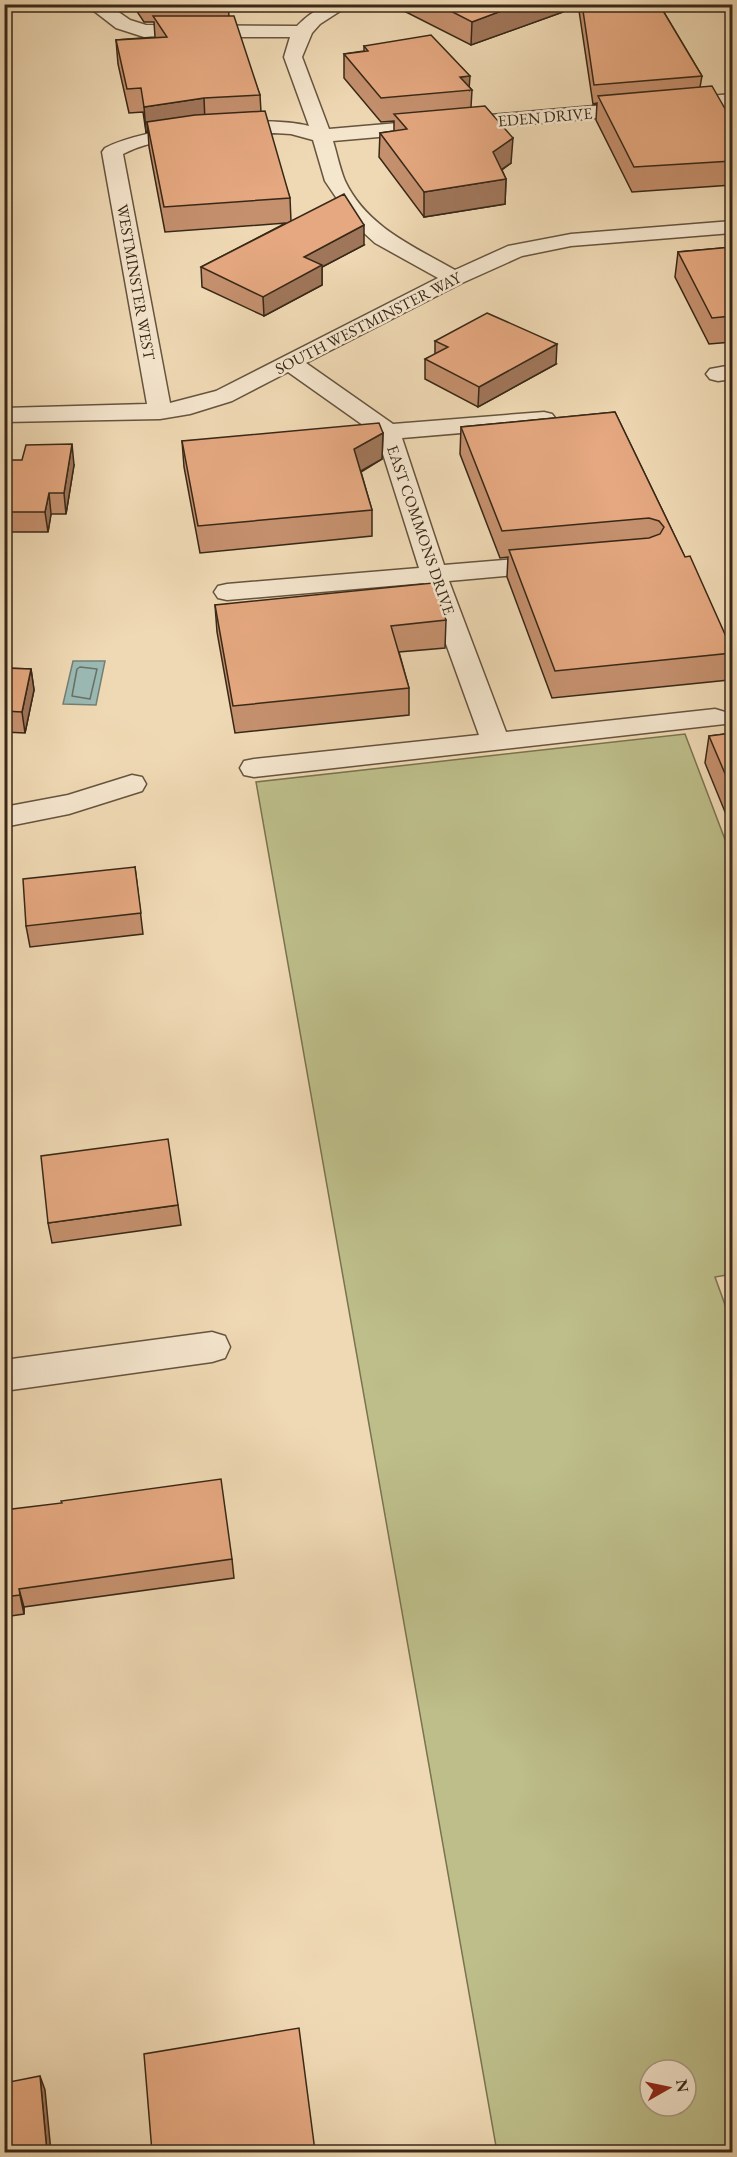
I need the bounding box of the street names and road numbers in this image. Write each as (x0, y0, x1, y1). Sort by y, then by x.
street label: EDEN DRIVE (497, 102, 593, 132)
street label: WESTMINSTER WEST (112, 202, 160, 362)
street label: SOUTH WESTMINSTER WAY (271, 267, 465, 379)
street label: EAST COMMONS DRIVE (382, 442, 460, 618)

